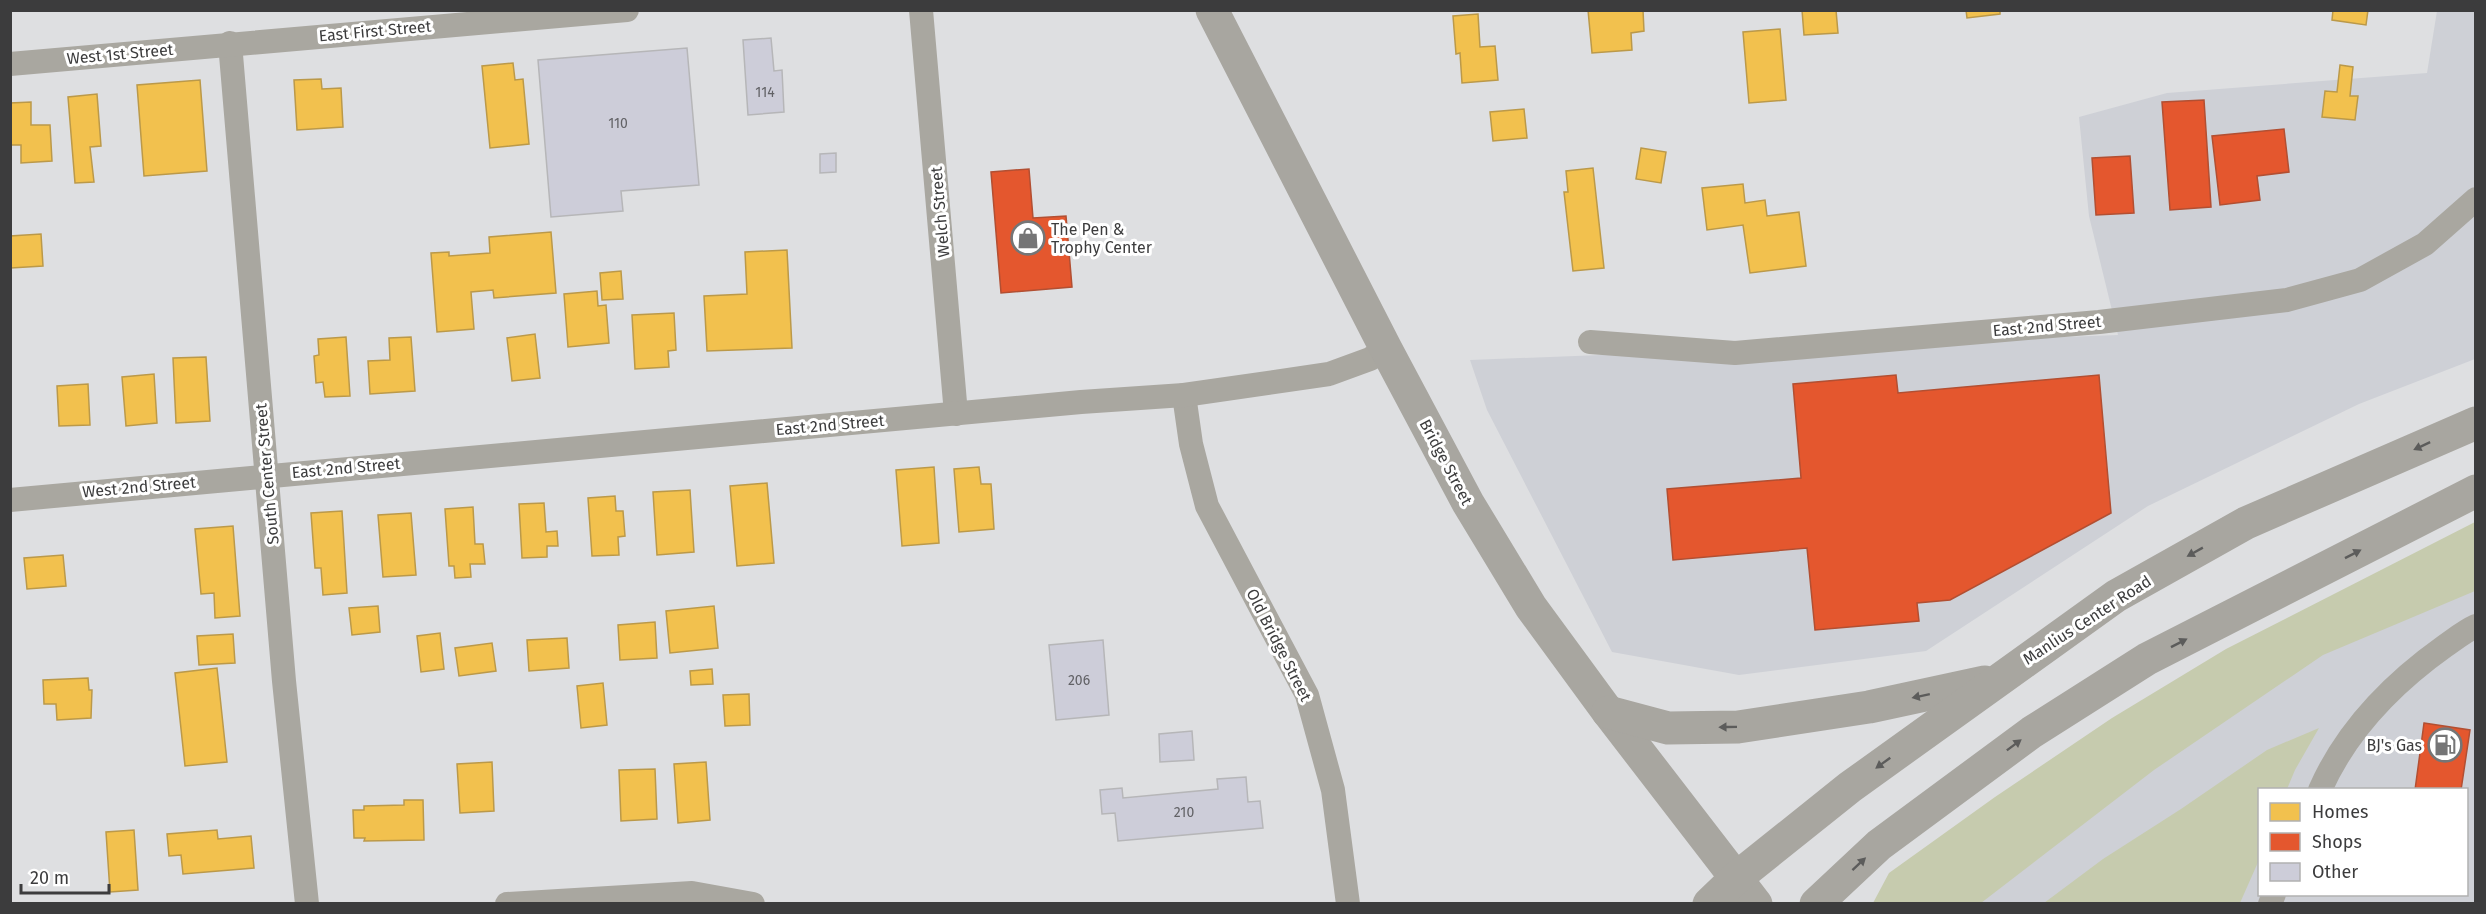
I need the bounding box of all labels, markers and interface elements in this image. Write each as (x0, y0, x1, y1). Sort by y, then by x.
street label: East First Street (318, 17, 432, 45)
street label: West 1st Street (66, 40, 174, 68)
house number: 114 (755, 84, 775, 101)
house number: 110 (608, 115, 628, 132)
street label: Welch Street (927, 166, 953, 258)
shop icon: The Pen & Trophy Center (1010, 220, 1046, 256)
place label: The Pen & Trophy Center (1051, 220, 1153, 257)
street label: East 2nd Street (1992, 312, 2102, 340)
street label: South Center Street (251, 402, 283, 545)
street label: East 2nd Street (775, 411, 885, 439)
street label: Bridge Street (1415, 416, 1477, 508)
one-way arrow (2413, 441, 2430, 450)
street label: East 2nd Street (291, 454, 401, 482)
street label: West 2nd Street (81, 473, 197, 501)
one-way arrow (2186, 547, 2203, 557)
one-way arrow (2344, 549, 2361, 558)
street label: Manlius Center Road (2019, 571, 2155, 669)
street label: Old Bridge Street (1242, 585, 1316, 705)
one-way arrow (2170, 638, 2188, 648)
house number: 206 (1068, 672, 1090, 689)
one-way arrow (1911, 692, 1930, 701)
one-way arrow (1719, 722, 1738, 731)
fuel station icon: BJ's Gas (2427, 727, 2463, 763)
place label: BJ's Gas (2366, 736, 2422, 755)
one-way arrow (2006, 740, 2021, 752)
one-way arrow (1875, 756, 1890, 768)
legend (2258, 788, 2468, 896)
text: Homes (2312, 801, 2368, 823)
house number: 210 (1174, 804, 1194, 821)
text: Shops (2312, 831, 2362, 853)
scale bar (21, 857, 110, 895)
one-way arrow (1851, 857, 1866, 871)
text: Other (2312, 861, 2358, 883)
text: 20 m (30, 867, 69, 889)

